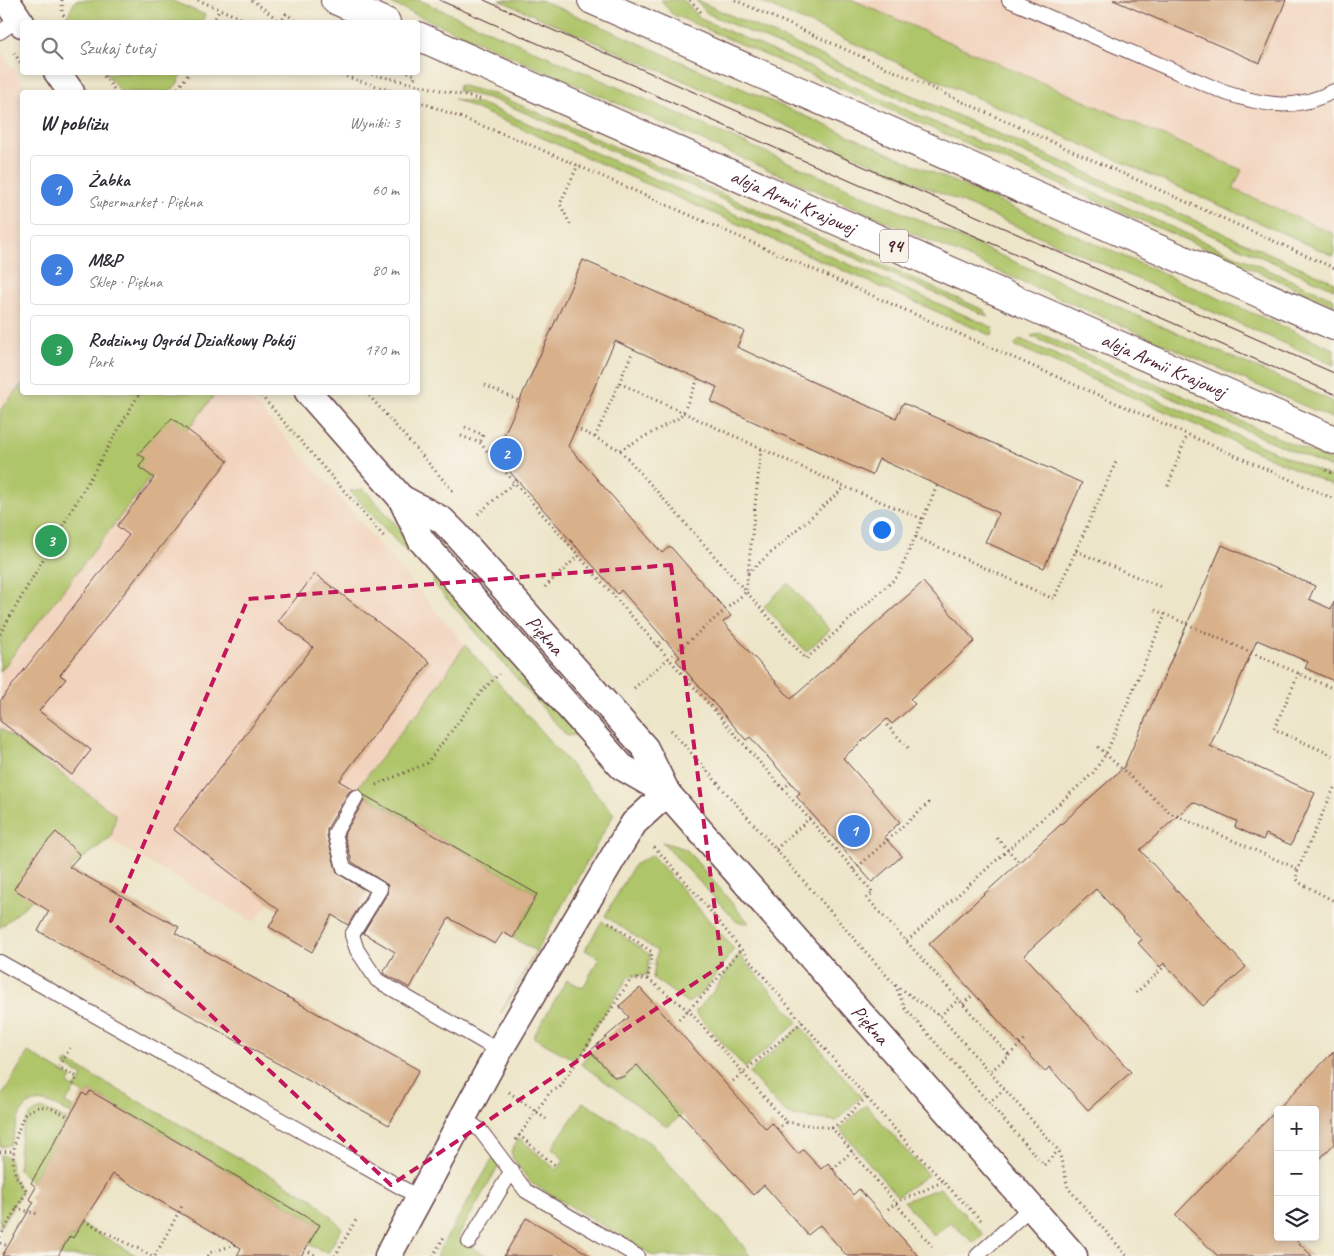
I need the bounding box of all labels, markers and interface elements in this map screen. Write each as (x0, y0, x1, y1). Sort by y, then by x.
search box (20, 20, 420, 75)
icon: search (38, 34, 66, 62)
text: Szukaj tutaj (78, 36, 155, 60)
text: W pobliżu (40, 110, 107, 136)
text: Wyniki: 3 (349, 113, 400, 133)
street label: aleja Armii Krajowej (727, 163, 862, 241)
text: Żabka (88, 168, 130, 192)
text: 1 (53, 180, 61, 200)
text: 60 m (372, 180, 399, 200)
text: Supermarket · Piękna (88, 192, 203, 212)
road number: 94 (880, 230, 908, 262)
text: M&P (88, 248, 121, 272)
text: 2 (53, 260, 61, 280)
text: 80 m (372, 260, 399, 280)
text: Sklep · Piękna (88, 272, 162, 292)
street label: aleja Armii Krajowej (1097, 326, 1233, 405)
text: Rodzinny Ogród Działkowy Pokój (88, 328, 294, 352)
text: 3 (53, 340, 61, 360)
text: 170 m (365, 340, 399, 360)
text: Park (88, 352, 113, 372)
pin: 2 (490, 435, 522, 473)
your location (869, 517, 895, 543)
pin: 3 (35, 522, 67, 560)
street label: Piękna (521, 610, 570, 661)
pin: 1 (838, 812, 870, 850)
street label: Piękna (846, 999, 895, 1050)
map controls (1274, 1106, 1319, 1241)
button: + (1274, 1106, 1319, 1151)
button: − (1274, 1151, 1319, 1196)
button: layers (1274, 1196, 1319, 1241)

